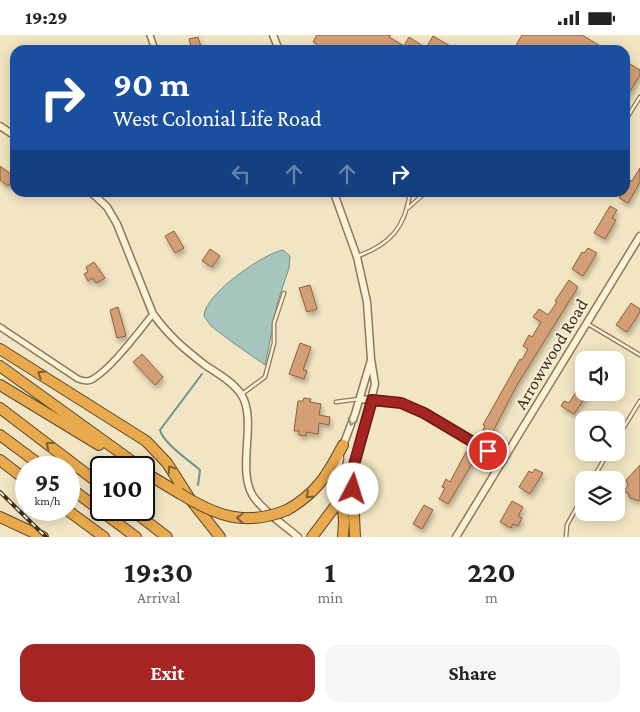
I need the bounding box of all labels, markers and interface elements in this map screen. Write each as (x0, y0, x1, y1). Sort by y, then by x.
text: 19:29 (25, 7, 68, 28)
icon: right (30, 65, 95, 130)
text: 90 m (113, 65, 190, 104)
text: West Colonial Life Road (113, 106, 322, 131)
icon: left (227, 160, 255, 188)
icon: ahead (280, 160, 308, 188)
icon: ahead (333, 160, 361, 188)
icon: right (386, 160, 414, 188)
street label: Arrowwood Road (510, 295, 592, 413)
map controls (575, 351, 625, 521)
button: sound (575, 351, 625, 401)
one-way arrow (37, 371, 46, 381)
button: search (575, 411, 625, 461)
one-way arrow (348, 417, 358, 426)
pin (467, 430, 509, 472)
icon: arrive (474, 437, 502, 465)
one-way arrow (45, 442, 55, 451)
speed limit sign: 100 (90, 456, 155, 521)
position arrow (326, 462, 378, 514)
one-way arrow (168, 465, 177, 475)
text: 95 (35, 469, 60, 496)
button: layers (575, 471, 625, 521)
one-way arrow (305, 489, 314, 498)
text: km/h (35, 494, 60, 508)
one-way arrow (236, 513, 244, 524)
text: 19:30 (124, 555, 193, 588)
text: 1 (325, 555, 336, 588)
text: 220 (467, 555, 516, 588)
text: Arrival (137, 589, 180, 606)
text: min (317, 589, 343, 606)
text: m (485, 589, 498, 606)
button: Exit (20, 644, 315, 702)
button: Share (325, 644, 620, 702)

